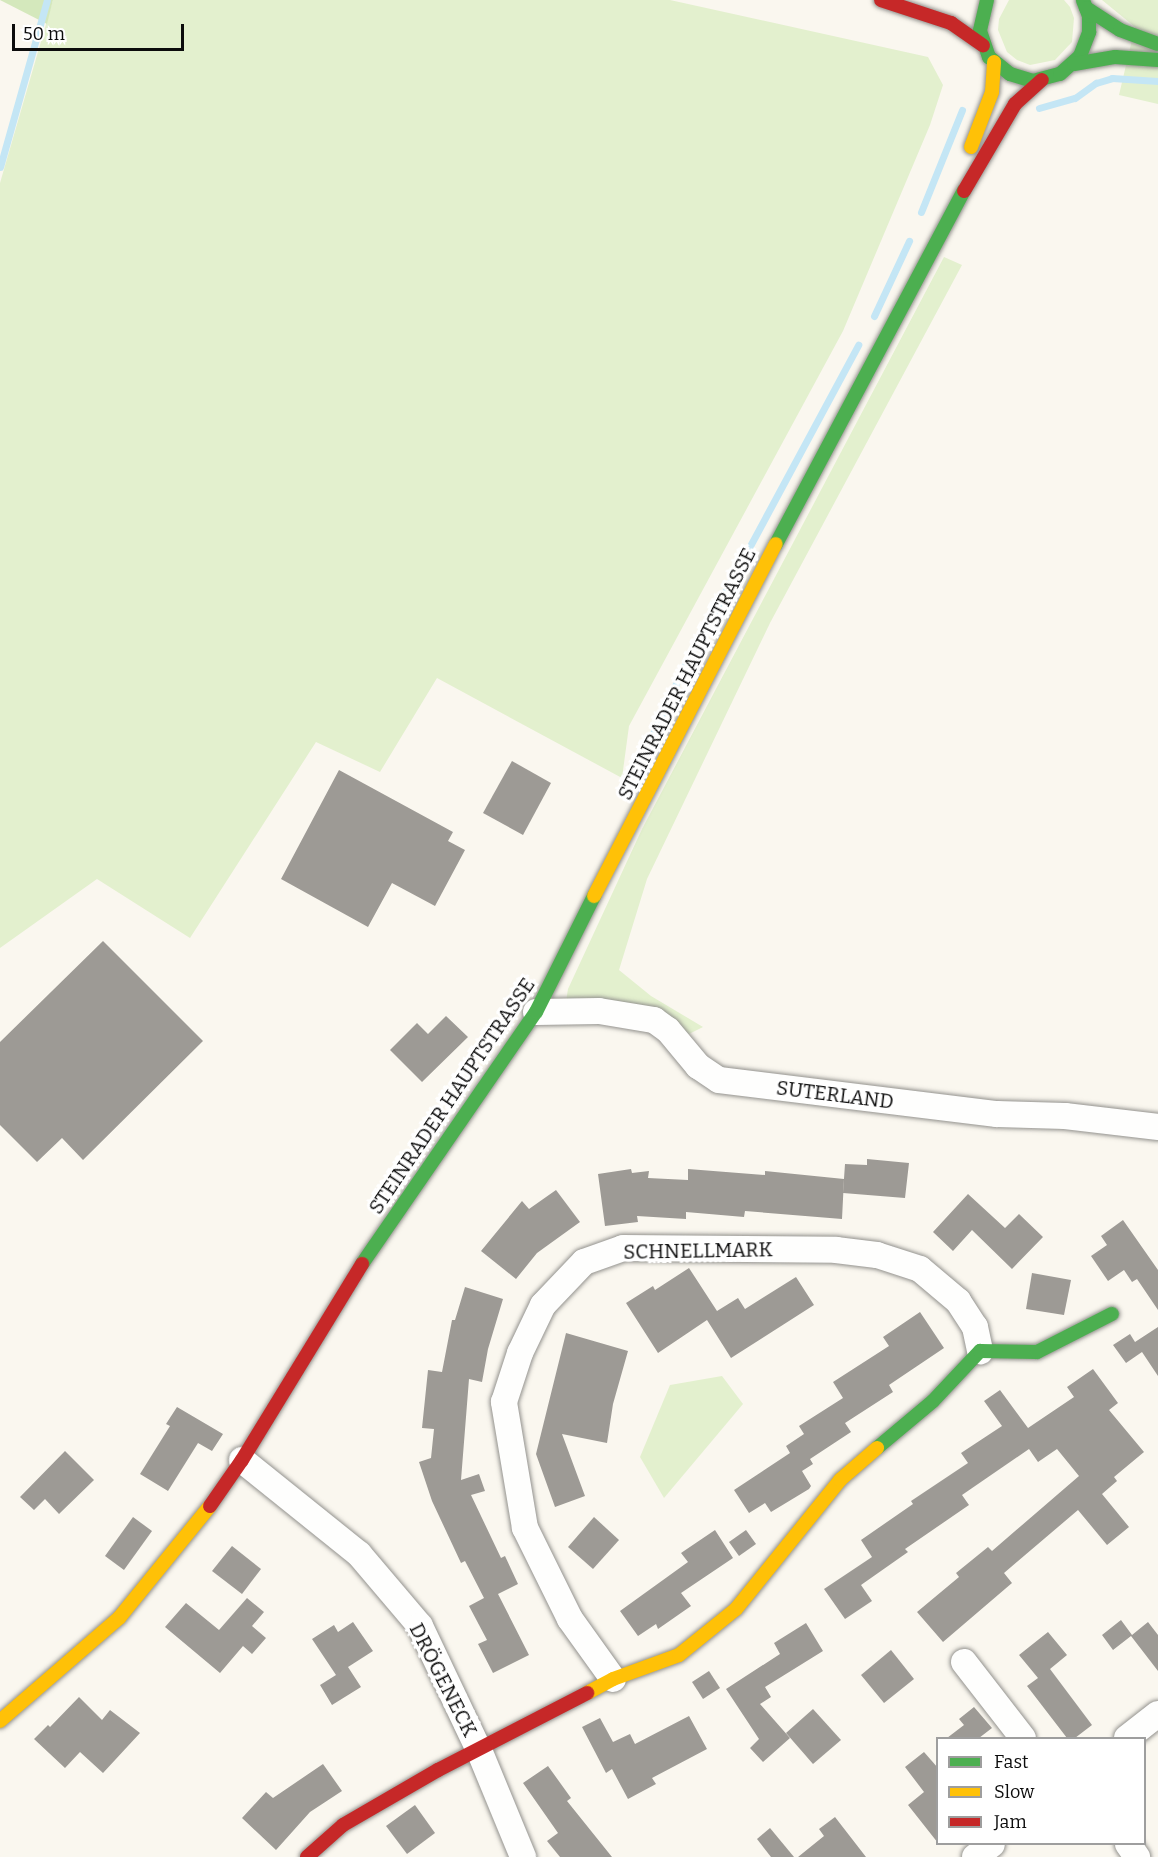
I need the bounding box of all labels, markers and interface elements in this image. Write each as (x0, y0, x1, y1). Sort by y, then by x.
scale bar (15, 12, 188, 50)
text: 50 m (23, 23, 65, 45)
street label: STEINRADER HAUPTSTRASSE (613, 544, 761, 804)
street label: STEINRADER HAUPTSTRASSE (364, 973, 540, 1219)
street label: SUTERLAND (775, 1076, 895, 1114)
street label: SCHNELLMARK (623, 1238, 773, 1264)
street label: DRÖGENECK (404, 1619, 482, 1741)
legend (936, 1737, 1146, 1845)
text: Fast (994, 1751, 1029, 1773)
text: Slow (994, 1781, 1034, 1803)
text: Jam (994, 1811, 1027, 1833)

